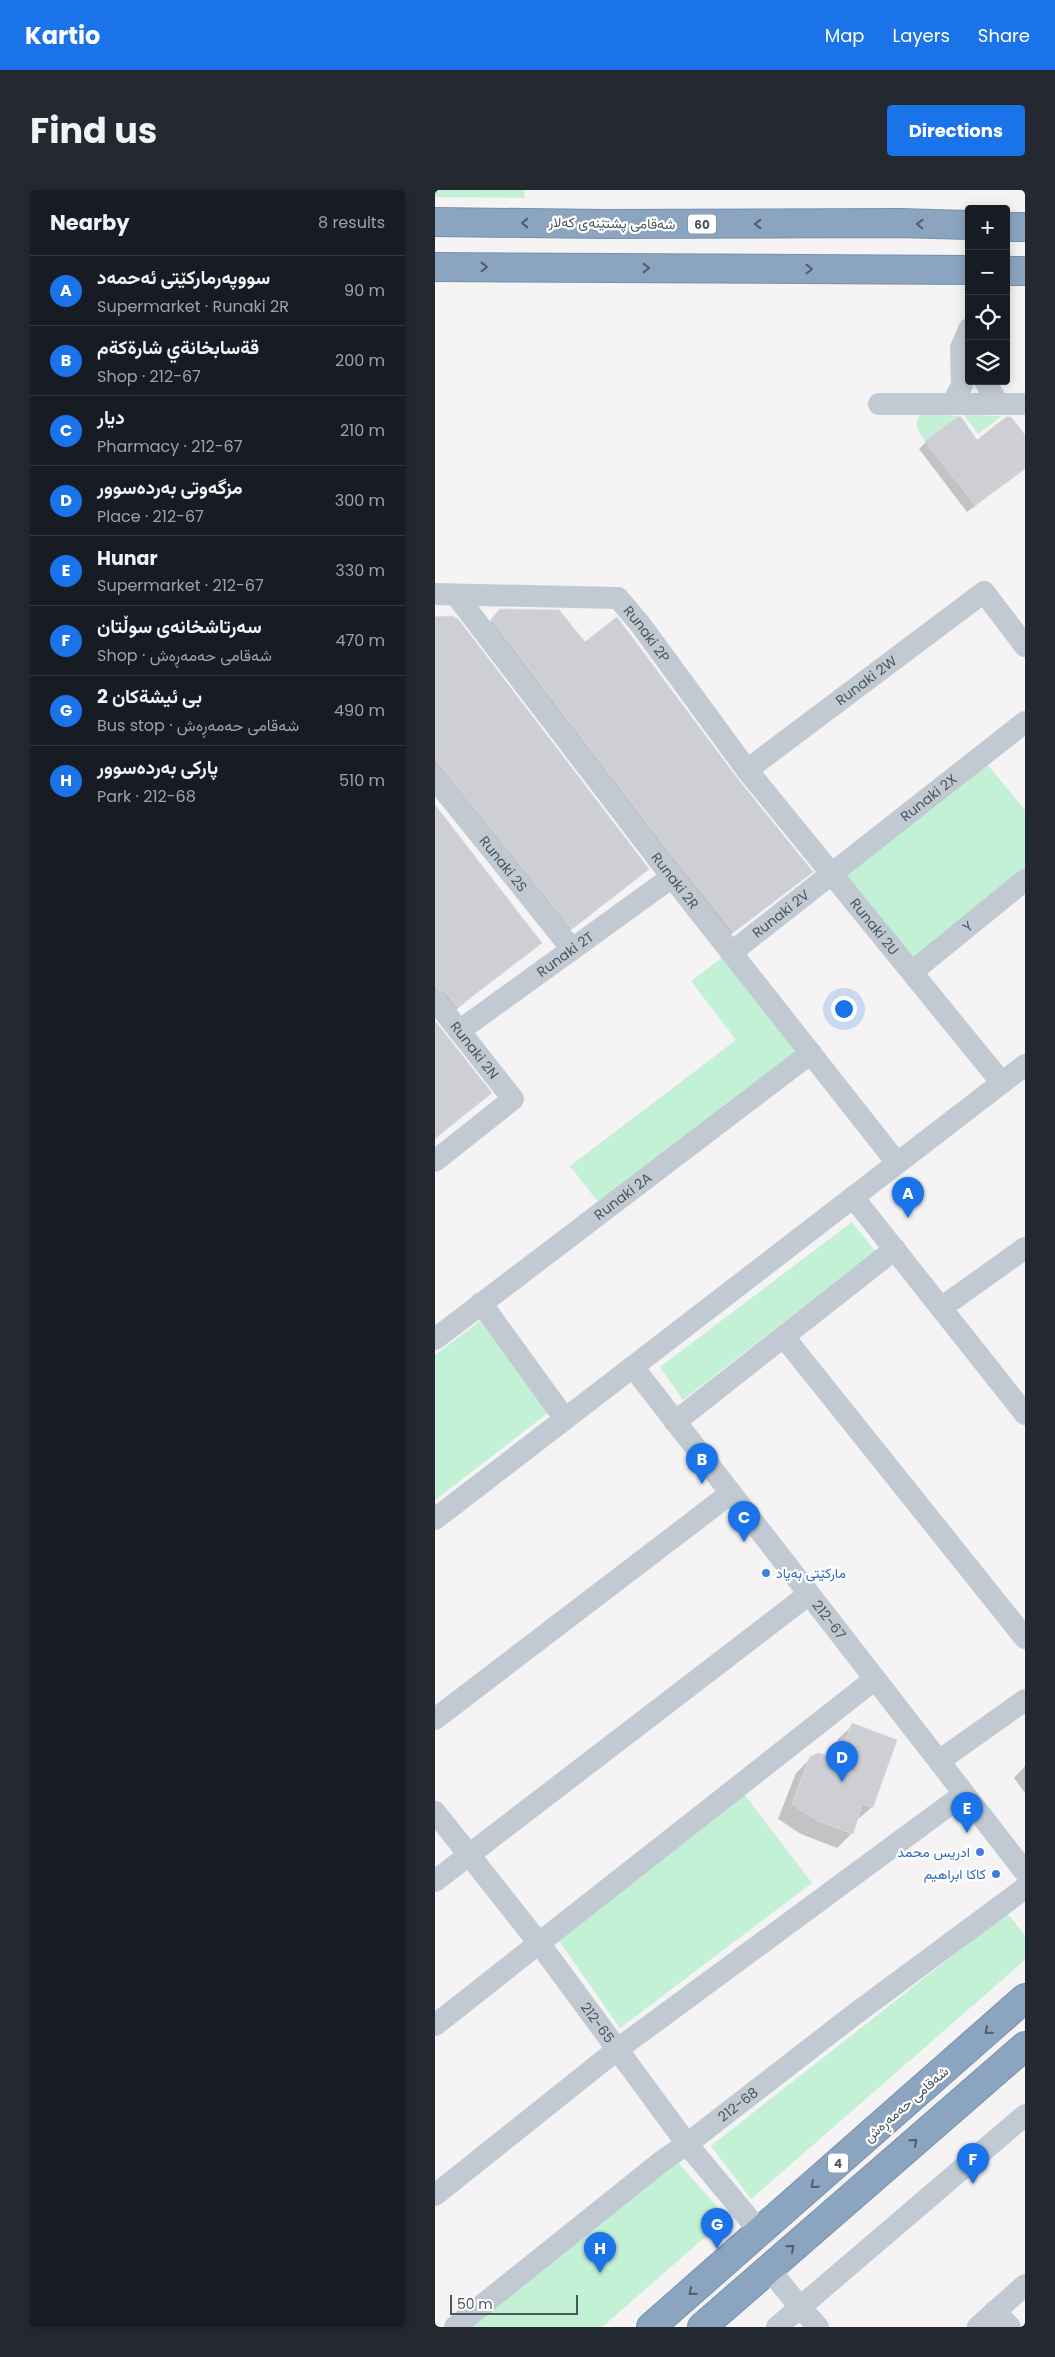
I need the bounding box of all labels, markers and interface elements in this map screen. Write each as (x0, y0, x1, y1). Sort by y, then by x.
text: Kartio (25, 19, 100, 52)
text: Map (825, 23, 865, 48)
text: Layers (893, 23, 950, 48)
text: Share (978, 23, 1030, 48)
button: Directions (887, 105, 1025, 156)
text: Find us (30, 106, 157, 155)
map controls (965, 205, 1010, 385)
button: + (965, 205, 1010, 250)
text: Nearby (50, 208, 130, 237)
text: 8 results (318, 211, 385, 234)
street label: شەقامی پشتێنەی کەلار (547, 212, 676, 234)
road number: 60 (688, 214, 716, 234)
one-way arrow (521, 218, 528, 228)
one-way arrow (753, 219, 761, 229)
one-way arrow (916, 219, 924, 229)
button: − (965, 250, 1010, 295)
one-way arrow (480, 262, 488, 272)
one-way arrow (642, 263, 650, 273)
text: سووپەرمارکێتی ئەحمەد (97, 264, 270, 291)
one-way arrow (805, 264, 813, 274)
text: A (60, 279, 72, 302)
text: 90 m (344, 279, 385, 302)
text: Supermarket · Runaki 2R (97, 295, 289, 318)
button: locate (965, 295, 1010, 340)
text: قةسابخانةي شارةكةم (97, 334, 259, 361)
button: layers (965, 340, 1010, 385)
text: B (61, 349, 71, 372)
text: 200 m (335, 349, 385, 372)
text: Shop · 212-67 (97, 365, 201, 388)
text: ديار (97, 404, 125, 431)
text: C (60, 419, 72, 442)
text: 210 m (340, 419, 385, 442)
text: Pharmacy · 212-67 (97, 435, 242, 458)
text: مزگەوتی بەردەسوور (97, 474, 243, 501)
text: D (60, 489, 72, 512)
text: 300 m (335, 489, 385, 512)
text: Place · 212-67 (97, 505, 204, 528)
text: Hunar (97, 545, 158, 572)
text: E (62, 559, 70, 582)
text: 330 m (335, 559, 385, 582)
text: Supermarket · 212-67 (97, 574, 264, 597)
street label: Runaki 2P (619, 601, 675, 666)
text: سەرتاشخانەی سوڵتان (97, 613, 262, 640)
text: F (62, 629, 70, 652)
text: 470 m (335, 629, 385, 652)
text: Shop · شەقامی حەمەڕەش (97, 644, 272, 667)
street label: Runaki 2W (831, 651, 901, 710)
text: بی ئيشةكان 2 (97, 683, 202, 710)
text: G (60, 699, 72, 722)
text: 490 m (334, 699, 385, 722)
text: Bus stop · شەقامی حەمەڕەش (97, 714, 299, 737)
text: پارکی بەردەسوور (97, 754, 218, 781)
text: H (60, 769, 72, 792)
text: 510 m (339, 769, 385, 792)
street label: Runaki 2X (896, 769, 961, 826)
text: Park · 212-68 (97, 785, 196, 808)
street label: Runaki 2S (475, 832, 532, 896)
street label: Runaki 2R (647, 848, 704, 913)
street label: Runaki 2V (748, 885, 814, 943)
street label: Runaki 2U (845, 894, 904, 959)
street label: Y (958, 916, 977, 937)
street label: Runaki 2T (533, 927, 598, 982)
your location (831, 996, 857, 1022)
street label: Runaki 2N (446, 1017, 504, 1083)
street label: Runaki 2A (590, 1168, 656, 1225)
pin: A (892, 1177, 924, 1218)
pin: B (686, 1443, 718, 1484)
pin: C (728, 1501, 760, 1542)
place label: مارکێتی بەیاد (776, 1563, 846, 1583)
marker: مارکێتی بەیاد (760, 1567, 772, 1579)
street label: 212-67 (808, 1596, 851, 1644)
pin: D (826, 1741, 858, 1782)
pin: E (951, 1792, 983, 1833)
place label: ادريس محمد (897, 1842, 970, 1862)
marker: ادريس محمد (974, 1846, 986, 1858)
place label: کاکا ابراهيم (924, 1864, 986, 1884)
marker: کاکا ابراهيم (990, 1868, 1002, 1880)
street label: 212-65 (576, 1998, 619, 2047)
one-way arrow (985, 2025, 994, 2034)
street label: شەقامی حەمەڕەش (859, 2061, 954, 2148)
street label: 212-68 (714, 2082, 762, 2127)
one-way arrow (908, 2139, 917, 2148)
pin: F (957, 2143, 989, 2184)
road number: 4 (828, 2154, 848, 2172)
one-way arrow (811, 2179, 820, 2188)
pin: G (701, 2208, 733, 2249)
pin: H (584, 2232, 616, 2273)
one-way arrow (785, 2245, 794, 2254)
one-way arrow (688, 2286, 697, 2295)
scale bar (450, 2292, 577, 2315)
text: 50 m (457, 2294, 493, 2314)

